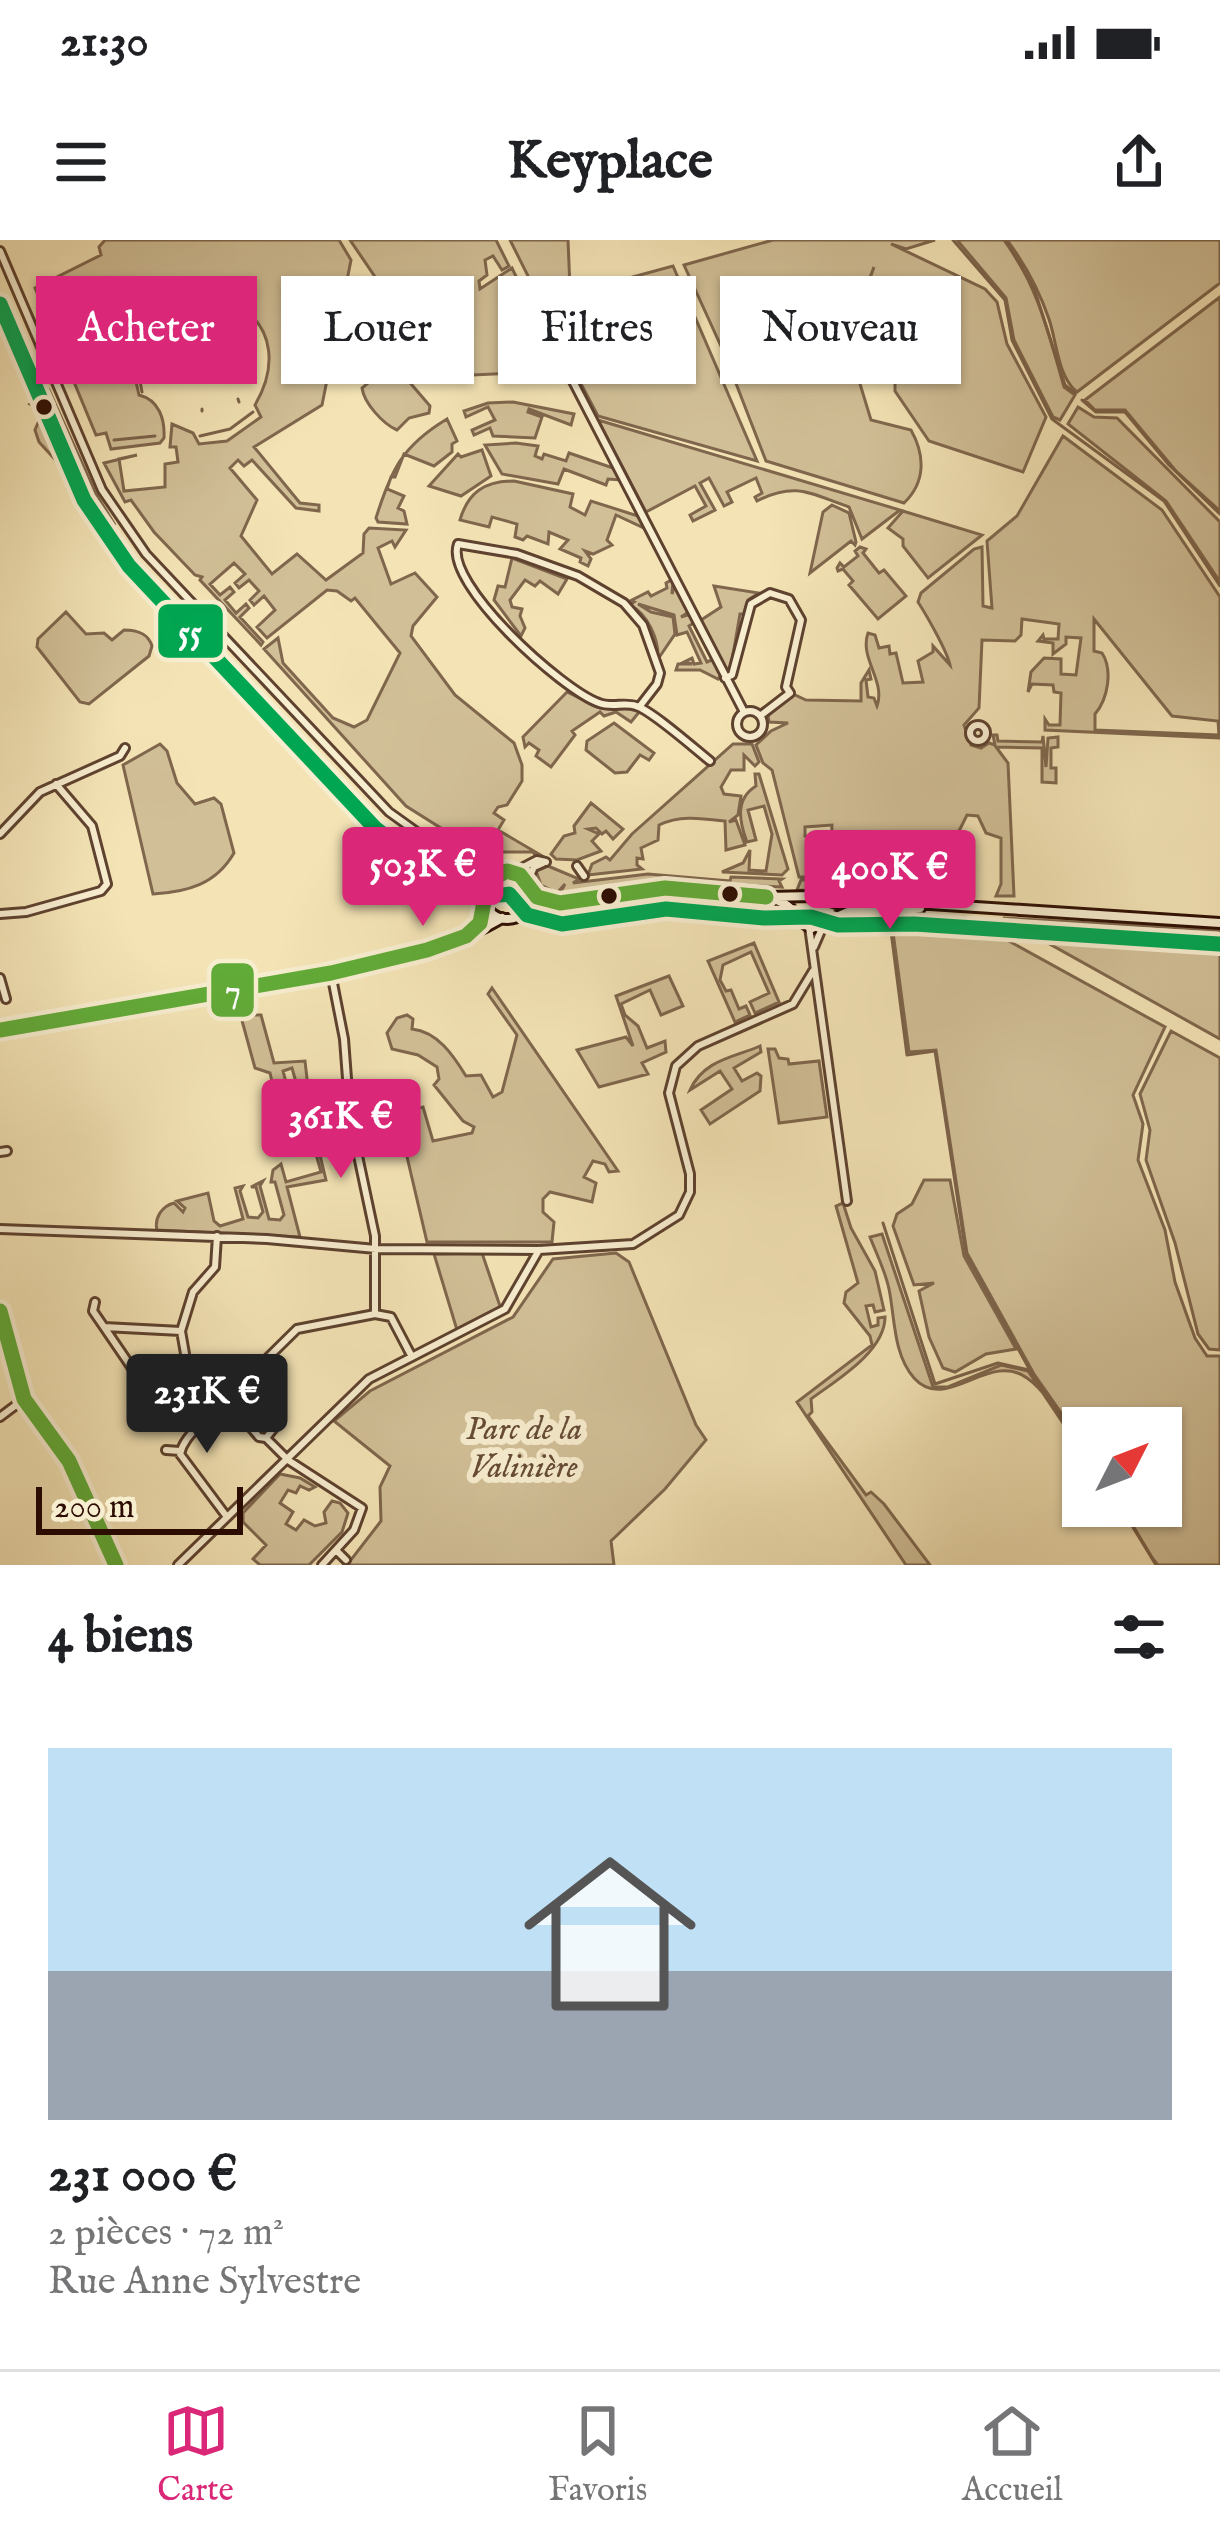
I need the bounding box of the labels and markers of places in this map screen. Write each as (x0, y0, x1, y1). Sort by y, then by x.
unlabelled marker (33, 396, 55, 418)
pin: 503K € (325, 827, 521, 929)
pin: 400K € (792, 830, 988, 932)
unlabelled marker (719, 883, 741, 905)
unlabelled marker (598, 885, 620, 907)
pin: 361K € (243, 1079, 439, 1181)
pin: 231K € (109, 1354, 305, 1456)

